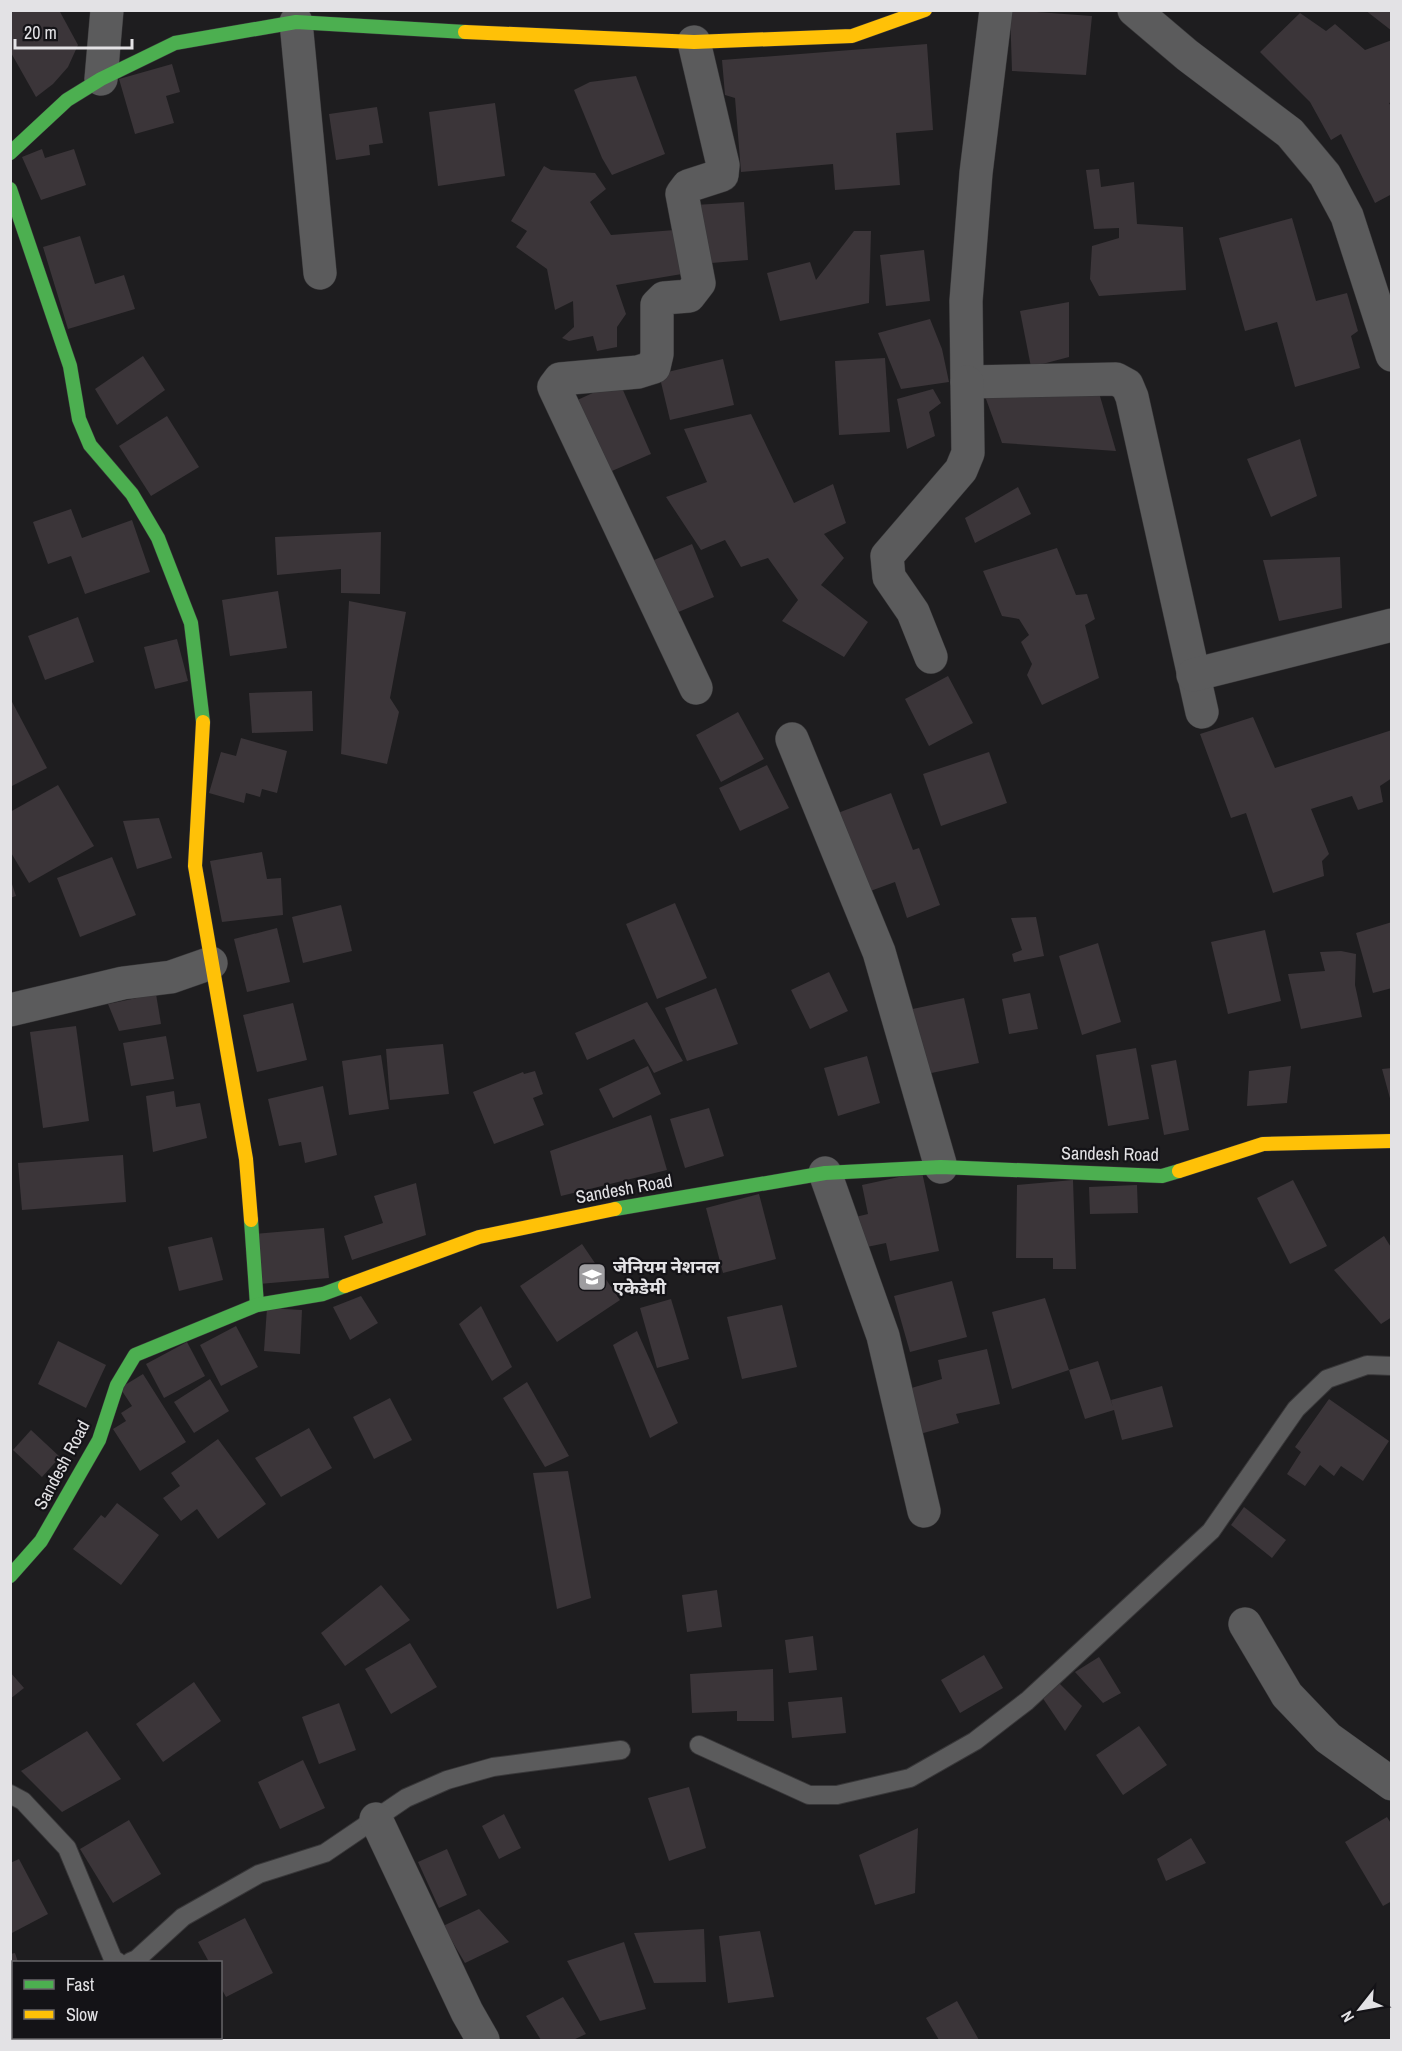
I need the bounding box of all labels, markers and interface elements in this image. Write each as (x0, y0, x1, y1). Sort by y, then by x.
scale bar (15, 12, 132, 50)
text: 20 m (24, 20, 57, 45)
street label: Sandesh Road (1061, 1140, 1159, 1167)
street label: Sandesh Road (574, 1168, 674, 1209)
place label: जेनियम नेशनल एकेडेमी (613, 1254, 721, 1300)
school or university icon: जेनियम नेशनल एकेडेमी (576, 1261, 608, 1293)
street label: Sandesh Road (28, 1416, 96, 1514)
legend (12, 1961, 222, 2039)
text: Fast (66, 1972, 94, 1997)
north arrow (1330, 1979, 1390, 2039)
text: Slow (66, 2002, 98, 2027)
text: N (1335, 2007, 1359, 2026)

